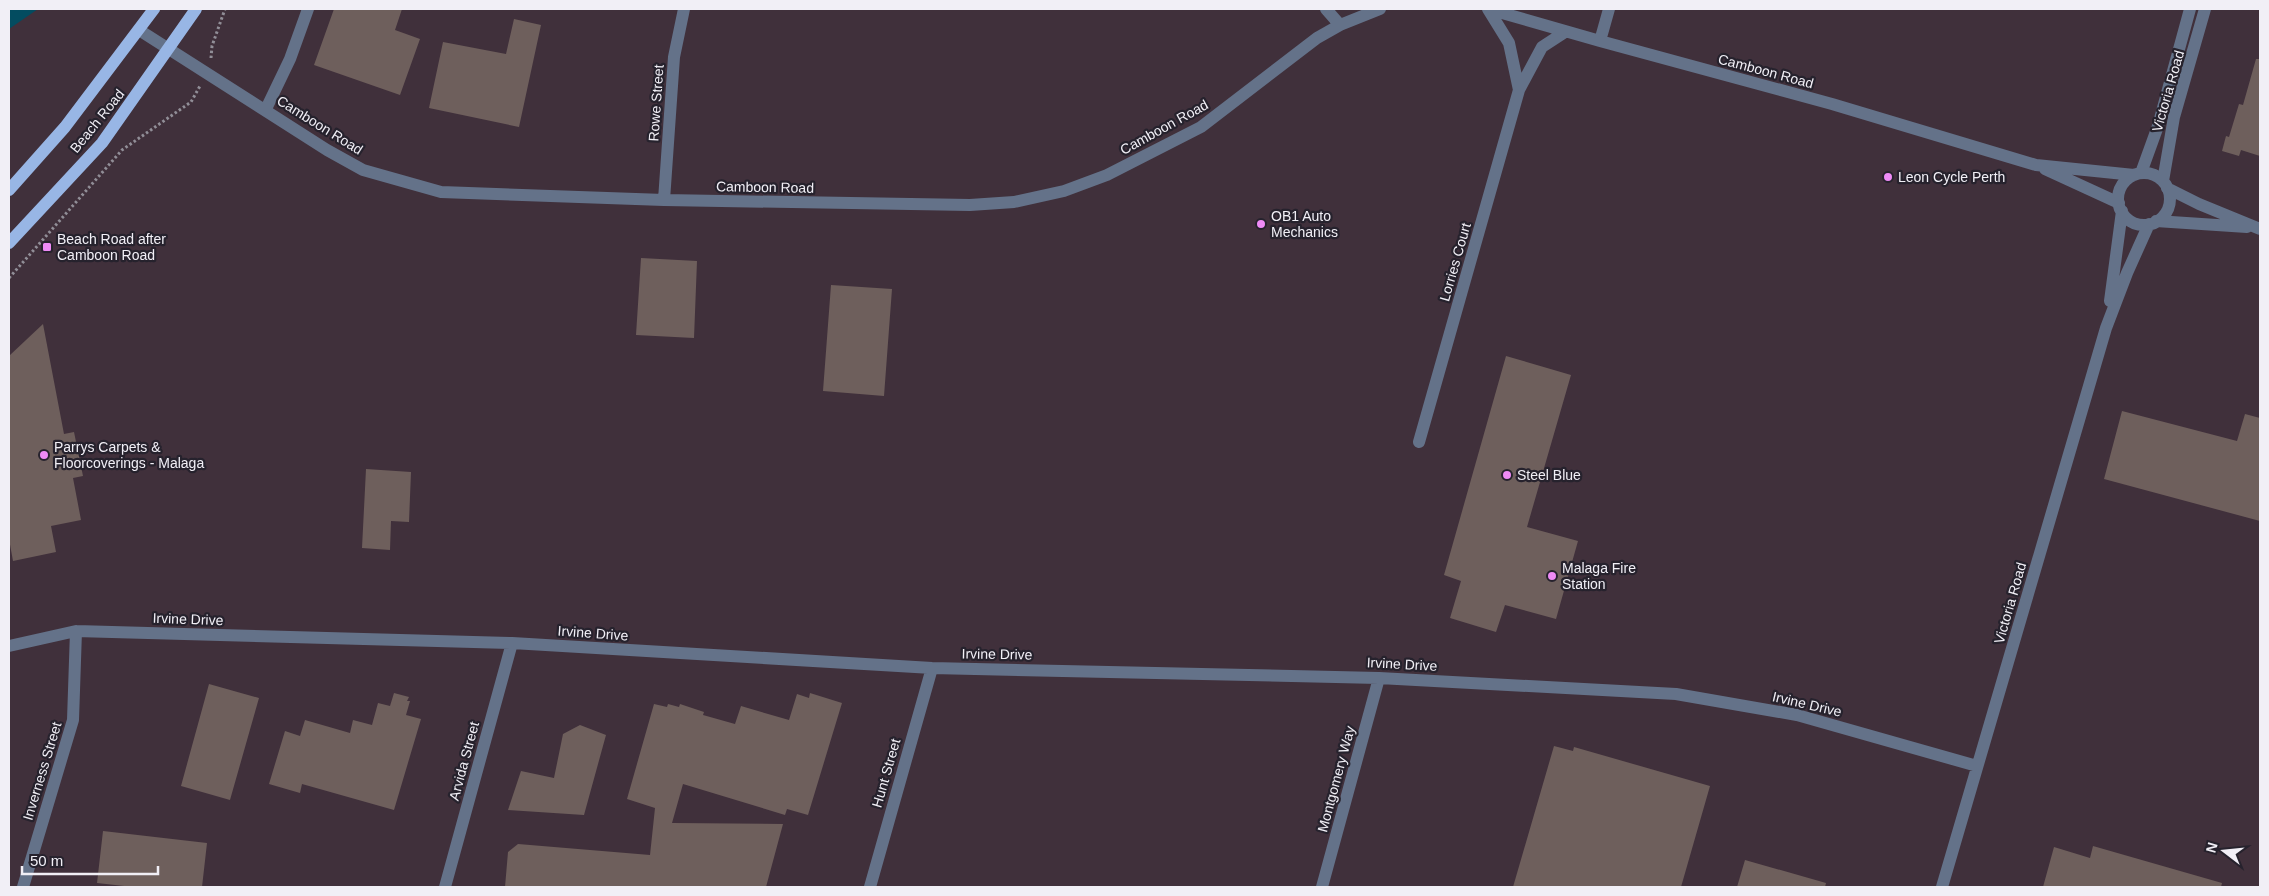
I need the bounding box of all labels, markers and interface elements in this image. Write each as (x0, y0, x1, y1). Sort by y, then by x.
street label: Victoria Road (2149, 49, 2187, 133)
street label: Camboon Road (1717, 51, 1815, 91)
street label: Rowe Street (645, 64, 667, 142)
street label: Beach Road (67, 86, 127, 156)
street label: Camboon Road (274, 92, 366, 158)
street label: Camboon Road (1117, 96, 1211, 158)
place label: Leon Cycle Perth (1898, 169, 2005, 185)
marker: Leon Cycle Perth (1882, 171, 1894, 183)
street label: Camboon Road (716, 178, 814, 196)
place label: OB1 Auto Mechanics (1271, 208, 1338, 240)
marker: OB1 Auto Mechanics (1255, 218, 1267, 230)
street label: Lorries Court (1436, 221, 1474, 303)
place label: Beach Road after Camboon Road (57, 231, 166, 263)
marker: Beach Road after Camboon Road (41, 241, 53, 253)
place label: Parrys Carpets & Floorcoverings - Malaga (54, 439, 204, 471)
marker: Parrys Carpets & Floorcoverings - Malaga (38, 449, 50, 461)
place label: Steel Blue (1517, 467, 1581, 483)
marker: Steel Blue (1501, 469, 1513, 481)
place label: Malaga Fire Station (1562, 560, 1636, 592)
street label: Victoria Road (1991, 561, 2029, 645)
marker: Malaga Fire Station (1546, 570, 1558, 582)
street label: Irvine Drive (152, 610, 224, 628)
street label: Irvine Drive (557, 623, 629, 643)
street label: Irvine Drive (961, 645, 1033, 663)
street label: Irvine Drive (1366, 654, 1438, 674)
street label: Irvine Drive (1771, 688, 1843, 720)
street label: Inverness Street (19, 720, 65, 822)
street label: Arvida Street (446, 720, 482, 802)
street label: Montgomery Way (1314, 724, 1358, 834)
street label: Hunt Street (869, 737, 903, 809)
north arrow (2199, 826, 2249, 876)
text: N (2202, 840, 2221, 854)
scale bar (22, 844, 159, 876)
text: 50 m (30, 852, 63, 869)

